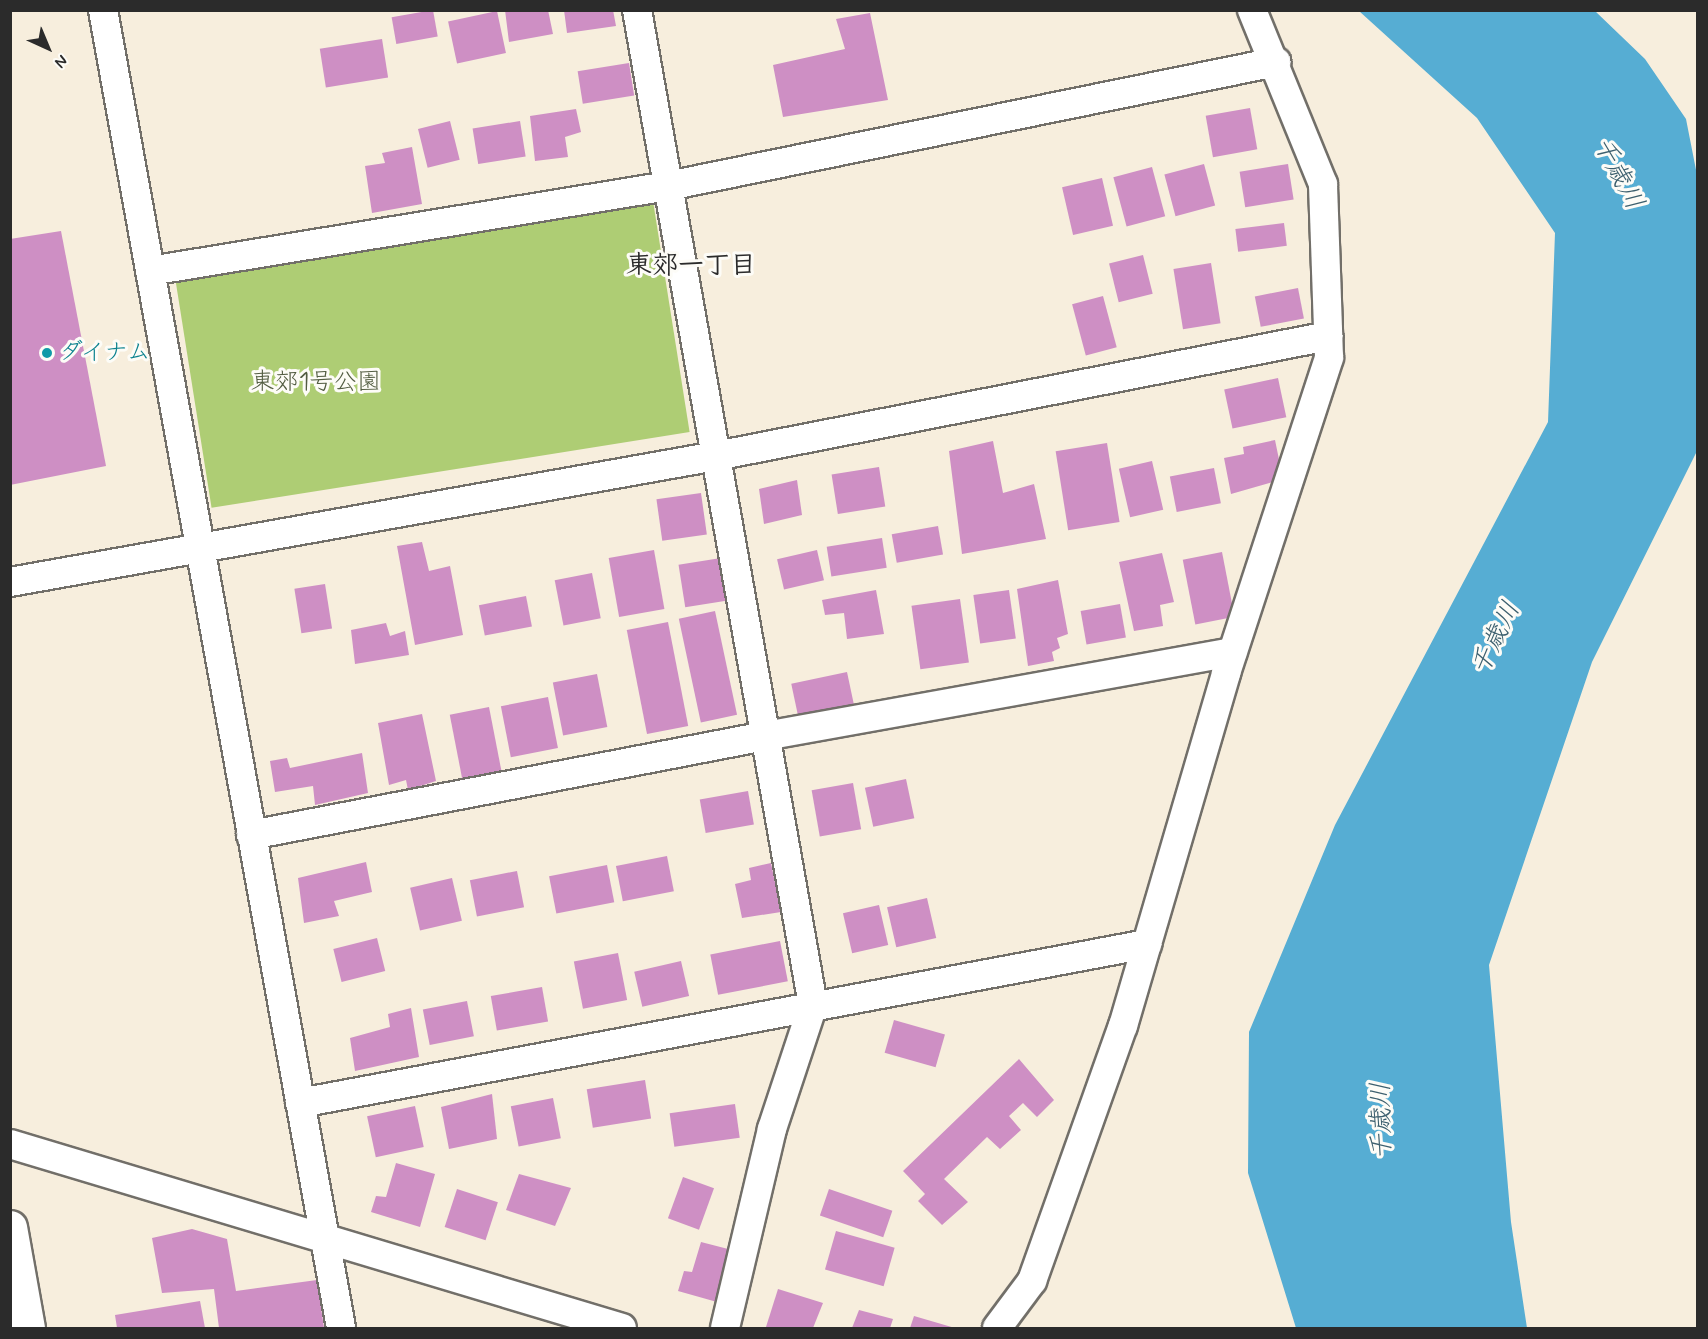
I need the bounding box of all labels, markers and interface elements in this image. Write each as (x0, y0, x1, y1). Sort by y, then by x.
north arrow (18, 18, 78, 78)
text: N (50, 50, 72, 73)
water label: 千歳川 (1585, 132, 1649, 216)
district label: 東郊一丁目 (626, 251, 756, 283)
place label: ダイナム (59, 339, 155, 367)
marker: ダイナム (40, 346, 54, 360)
park label: 東郊1号公園 (251, 369, 381, 397)
water label: 千歳川 (1466, 597, 1528, 681)
water label: 千歳川 (1367, 1082, 1399, 1160)

